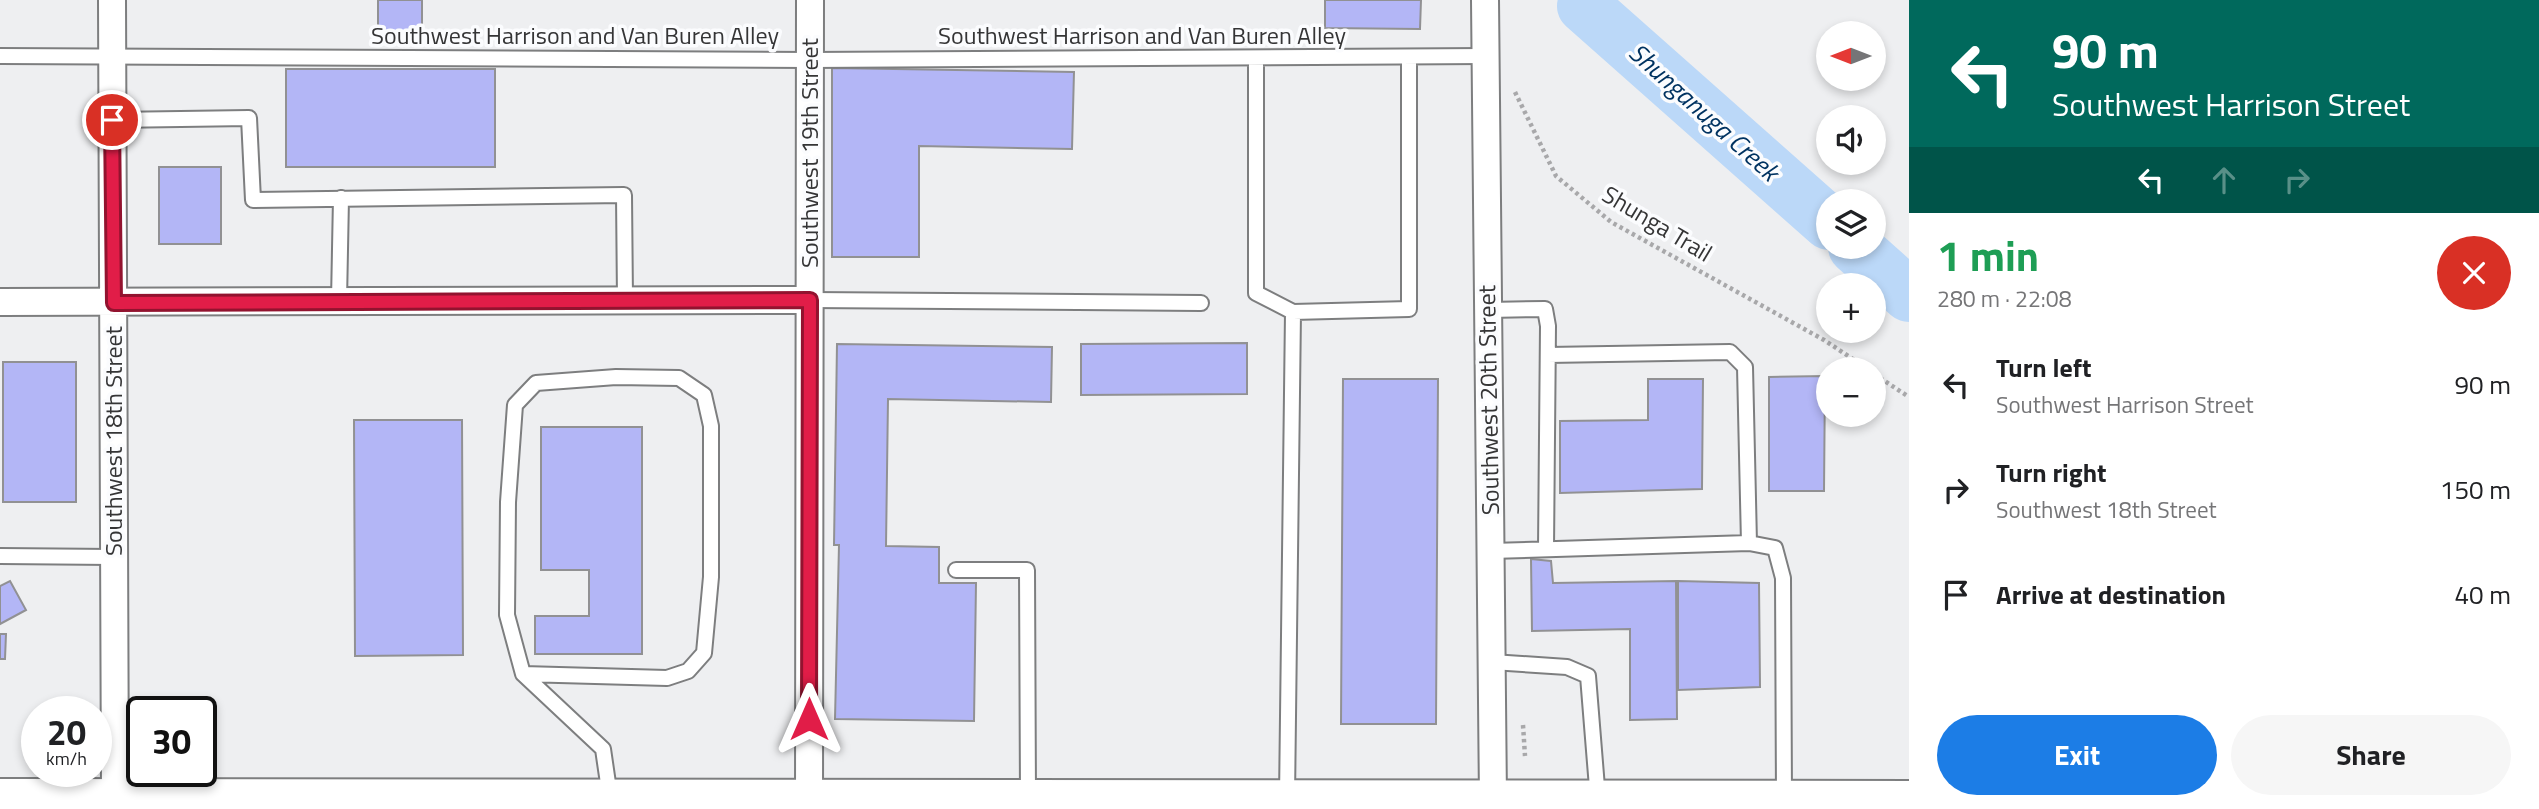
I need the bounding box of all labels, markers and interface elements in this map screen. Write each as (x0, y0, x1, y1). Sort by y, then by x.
text: 90 m (2052, 12, 2159, 87)
street label: Southwest Harrison and Van Buren Alley (371, 17, 779, 53)
street label: Southwest Harrison and Van Buren Alley (938, 17, 1346, 53)
north arrow (1816, 21, 1886, 91)
map controls (1816, 21, 1886, 427)
icon: left (1937, 28, 2028, 119)
water label: Shunganuga Creek (1621, 33, 1791, 192)
street label: Southwest 19th Street (791, 37, 827, 268)
text: Southwest Harrison Street (2052, 80, 2410, 128)
pin (82, 90, 142, 150)
icon: arrive (93, 101, 131, 139)
button: sound (1816, 105, 1886, 175)
icon: left (2132, 161, 2170, 199)
icon: ahead (2205, 161, 2243, 199)
icon: right (2278, 161, 2316, 199)
street label: Shunga Trail (1596, 176, 1719, 270)
button: layers (1816, 189, 1886, 259)
text: 1 min (1937, 223, 2039, 287)
button: close (2437, 236, 2511, 310)
button: + (1816, 273, 1886, 343)
text: 280 m · 22:08 (1937, 281, 2072, 316)
street label: Southwest 20th Street (1468, 284, 1508, 515)
street label: Southwest 18th Street (95, 325, 131, 556)
text: Turn left (1996, 348, 2091, 387)
button: − (1816, 357, 1886, 427)
text: 90 m (2454, 365, 2511, 404)
icon: left (1937, 366, 1975, 404)
text: Southwest Harrison Street (1996, 387, 2254, 422)
text: Turn right (1996, 453, 2107, 492)
text: 150 m (2440, 470, 2511, 509)
icon: right (1937, 471, 1975, 509)
text: Southwest 18th Street (1996, 492, 2217, 527)
text: Arrive at destination (1996, 575, 2226, 614)
text: 40 m (2454, 575, 2511, 614)
icon: arrive (1937, 576, 1975, 614)
position arrow (772, 682, 846, 756)
speed limit sign: 30 (126, 696, 217, 787)
text: 20 (47, 705, 86, 759)
button: Exit (1937, 715, 2217, 795)
button: Share (2231, 715, 2511, 795)
text: km/h (46, 745, 87, 772)

